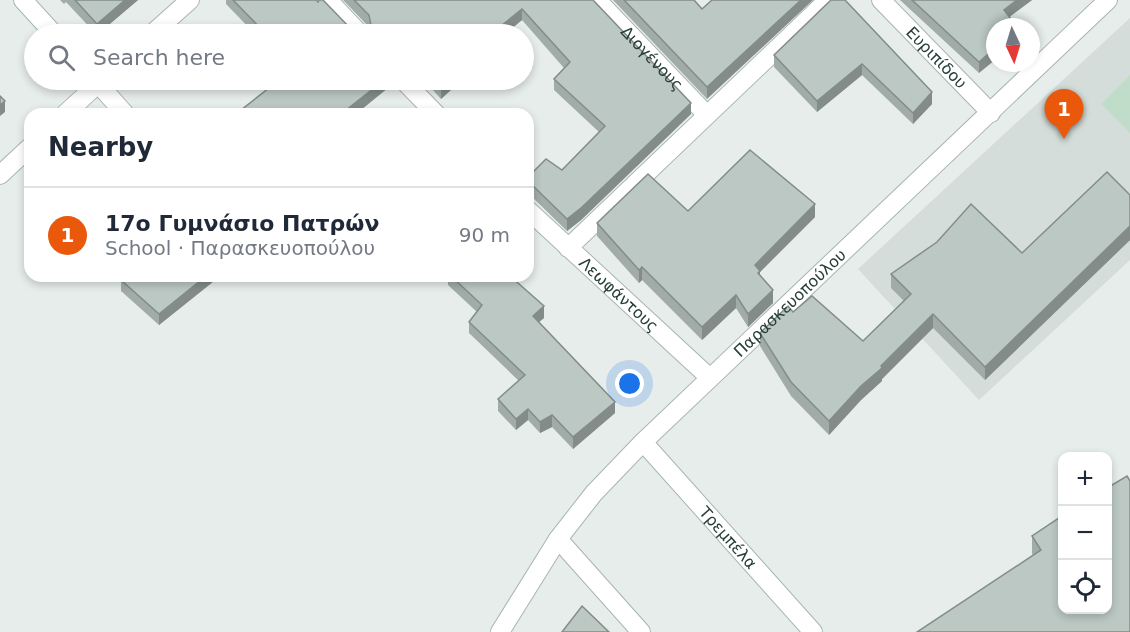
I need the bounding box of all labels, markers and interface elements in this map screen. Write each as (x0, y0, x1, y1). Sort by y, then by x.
north arrow (986, 18, 1040, 72)
street label: Διογένους (617, 22, 687, 94)
street label: Ευριπίδου (902, 22, 971, 92)
search box (24, 24, 534, 90)
icon: search (45, 41, 78, 74)
text: Search here (93, 45, 225, 70)
pin: 1 (1044, 90, 1084, 139)
text: Nearby (48, 132, 153, 162)
text: 17ο Γυμνάσιο Πατρών (105, 211, 379, 236)
text: 1 (61, 223, 74, 247)
text: 90 m (459, 223, 510, 247)
text: School · Παρασκευοπούλου (105, 236, 375, 260)
street label: Παρασκευοπούλου (729, 245, 850, 360)
street label: Λεωφάντους (576, 253, 663, 335)
your location (615, 369, 644, 398)
map controls (1058, 452, 1112, 614)
button: + (1058, 452, 1112, 506)
street label: Τρεμπέλα (695, 502, 761, 572)
button: − (1058, 506, 1112, 560)
button: locate (1058, 560, 1112, 614)

